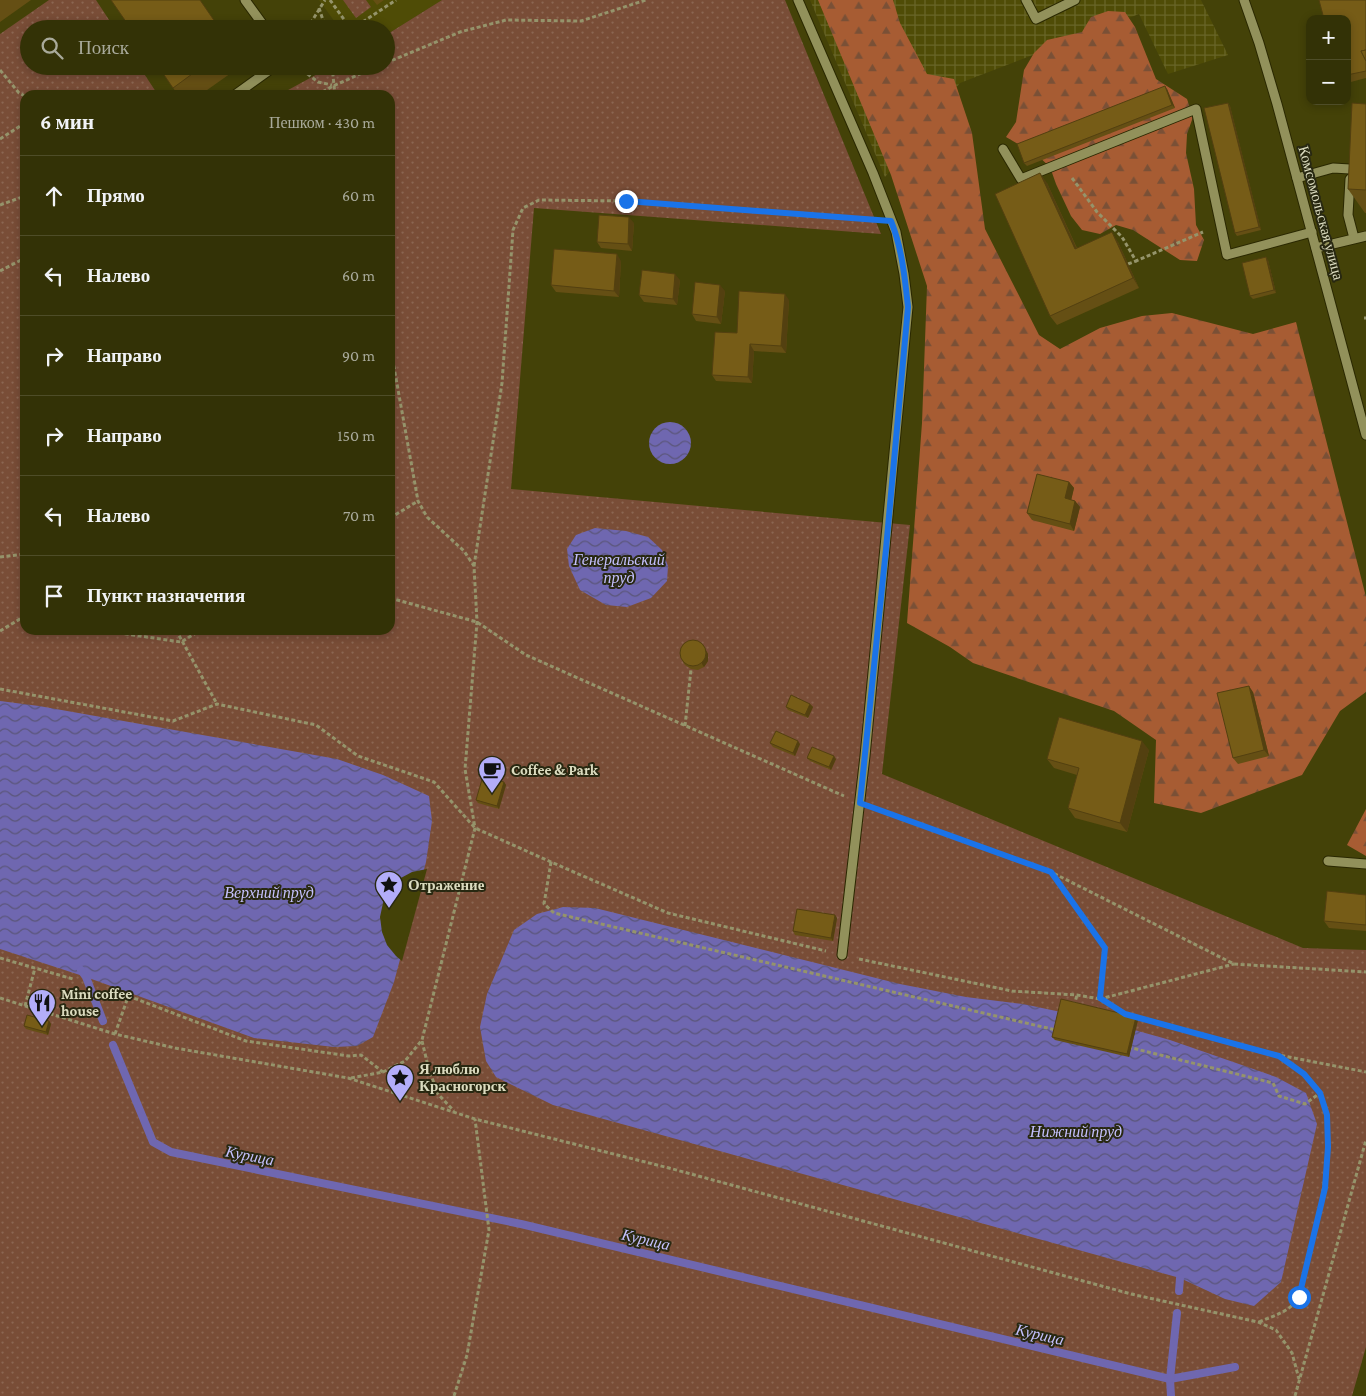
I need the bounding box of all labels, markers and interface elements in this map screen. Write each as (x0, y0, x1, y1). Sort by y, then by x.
map controls (1306, 15, 1351, 105)
button: + (1306, 15, 1351, 60)
search box (20, 20, 395, 75)
icon: search (38, 34, 66, 62)
text: Поиск (78, 37, 129, 58)
button: − (1306, 60, 1351, 105)
text: 6 мин (40, 110, 94, 134)
text: Пешком · 430 m (269, 114, 375, 131)
street label: Комсомольская улица (1295, 144, 1347, 282)
icon: ahead (40, 182, 68, 210)
text: Прямо (87, 185, 145, 206)
text: 60 m (342, 187, 375, 204)
route end (615, 190, 638, 213)
icon: left (40, 262, 68, 290)
text: Налево (87, 265, 150, 286)
text: 60 m (342, 267, 375, 284)
icon: right (40, 342, 68, 370)
text: Направо (87, 345, 162, 366)
text: 90 m (342, 347, 375, 364)
icon: right (40, 422, 68, 450)
text: Направо (87, 425, 162, 446)
text: 150 m (337, 427, 375, 444)
icon: left (40, 502, 68, 530)
text: Налево (87, 505, 150, 526)
text: 70 m (343, 507, 375, 524)
water label: Генеральский пруд (572, 551, 665, 587)
icon: arrive (40, 582, 68, 610)
text: Пункт назначения (87, 585, 245, 606)
cafe icon: Coffee & Park (477, 755, 507, 794)
place label: Coffee & Park (511, 762, 599, 778)
place icon: Отражение (374, 870, 404, 909)
place label: Отражение (408, 877, 485, 893)
water label: Верхний пруд (224, 884, 314, 902)
place label: Mini coffee house (61, 986, 132, 1019)
restaurant icon: Mini coffee house (27, 988, 57, 1027)
place label: Я люблю Красногорск (419, 1061, 506, 1094)
place icon: Я люблю Красногорск (385, 1063, 415, 1102)
water label: Нижний пруд (1029, 1123, 1122, 1141)
water label: Курица (223, 1142, 276, 1169)
water label: Курица (619, 1225, 672, 1254)
route start (1288, 1286, 1311, 1309)
water label: Курица (1013, 1320, 1066, 1349)

